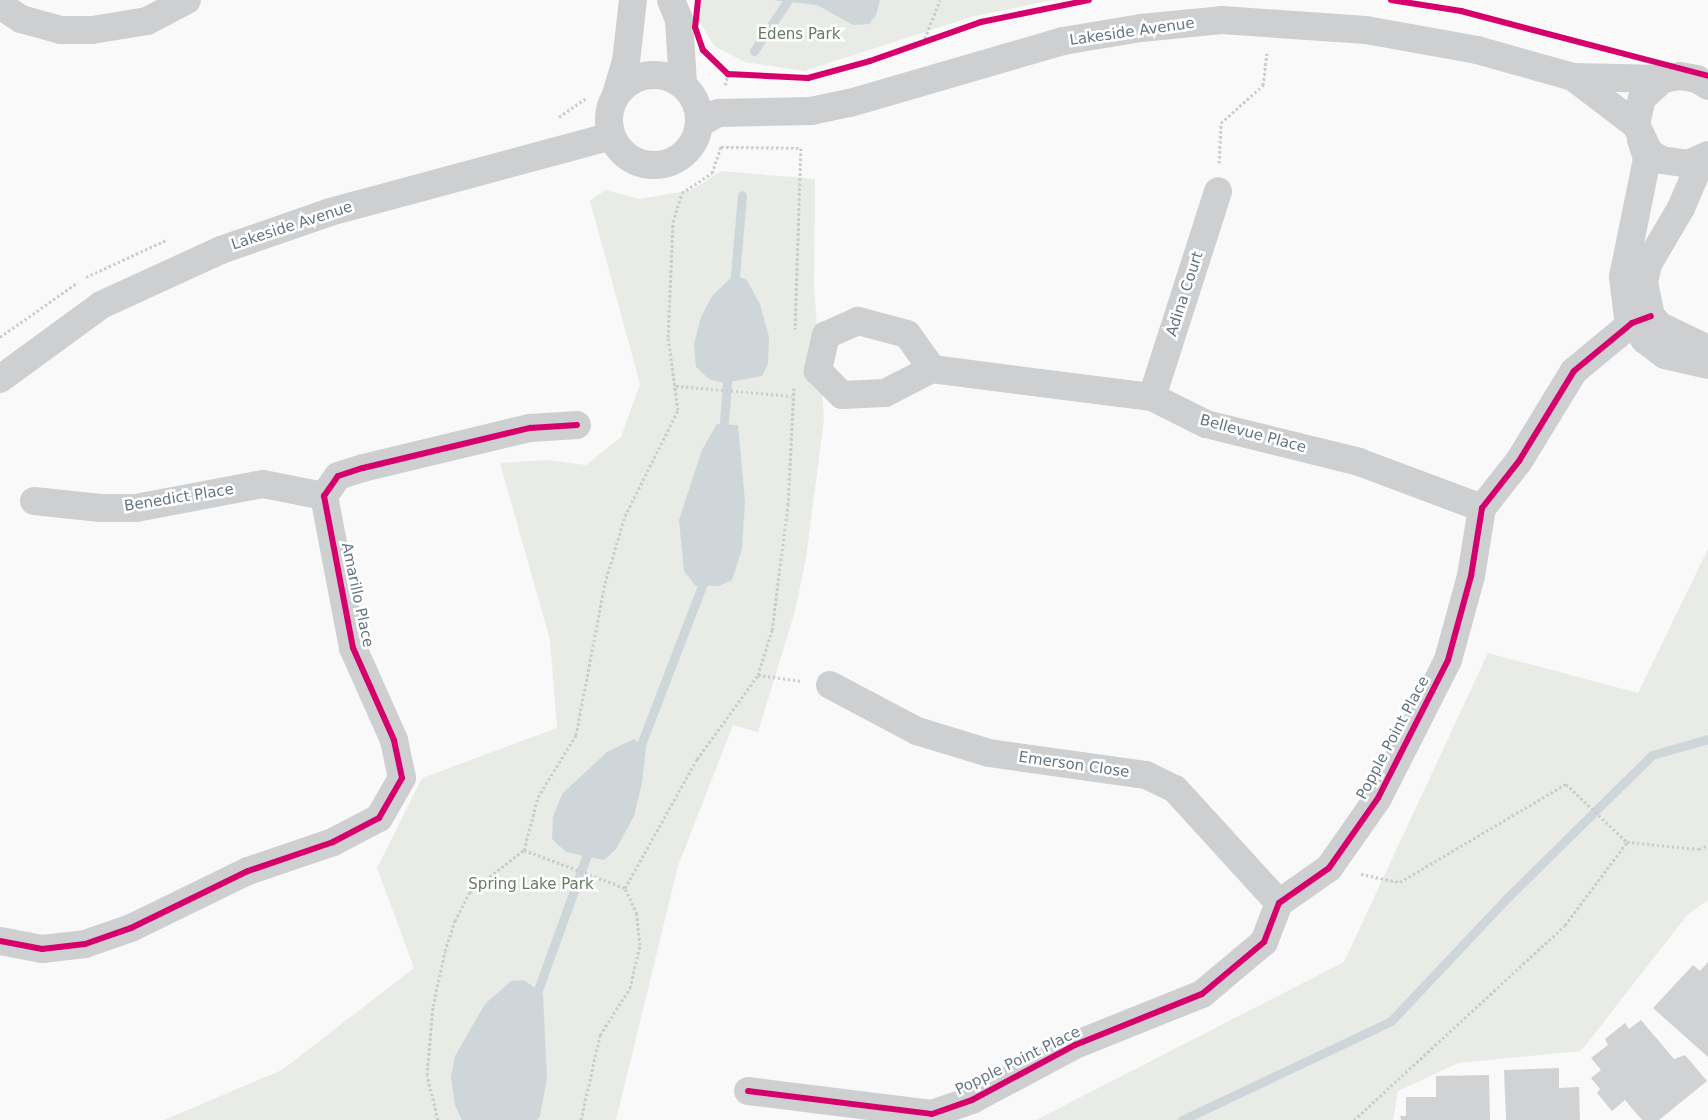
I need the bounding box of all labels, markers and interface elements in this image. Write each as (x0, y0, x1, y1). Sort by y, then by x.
street label: Lakeside Avenue (1068, 14, 1196, 50)
park label: Edens Park (758, 26, 840, 44)
street label: Lakeside Avenue (229, 198, 355, 254)
street label: Adina Court (1163, 249, 1207, 339)
street label: Bellevue Place (1198, 411, 1308, 457)
street label: Benedict Place (123, 480, 235, 516)
street label: Amarillo Place (337, 541, 377, 649)
street label: Popple Point Place (1353, 673, 1433, 803)
street label: Emerson Close (1017, 748, 1131, 782)
park label: Spring Lake Park (468, 876, 594, 894)
street label: Popple Point Place (953, 1023, 1083, 1099)

